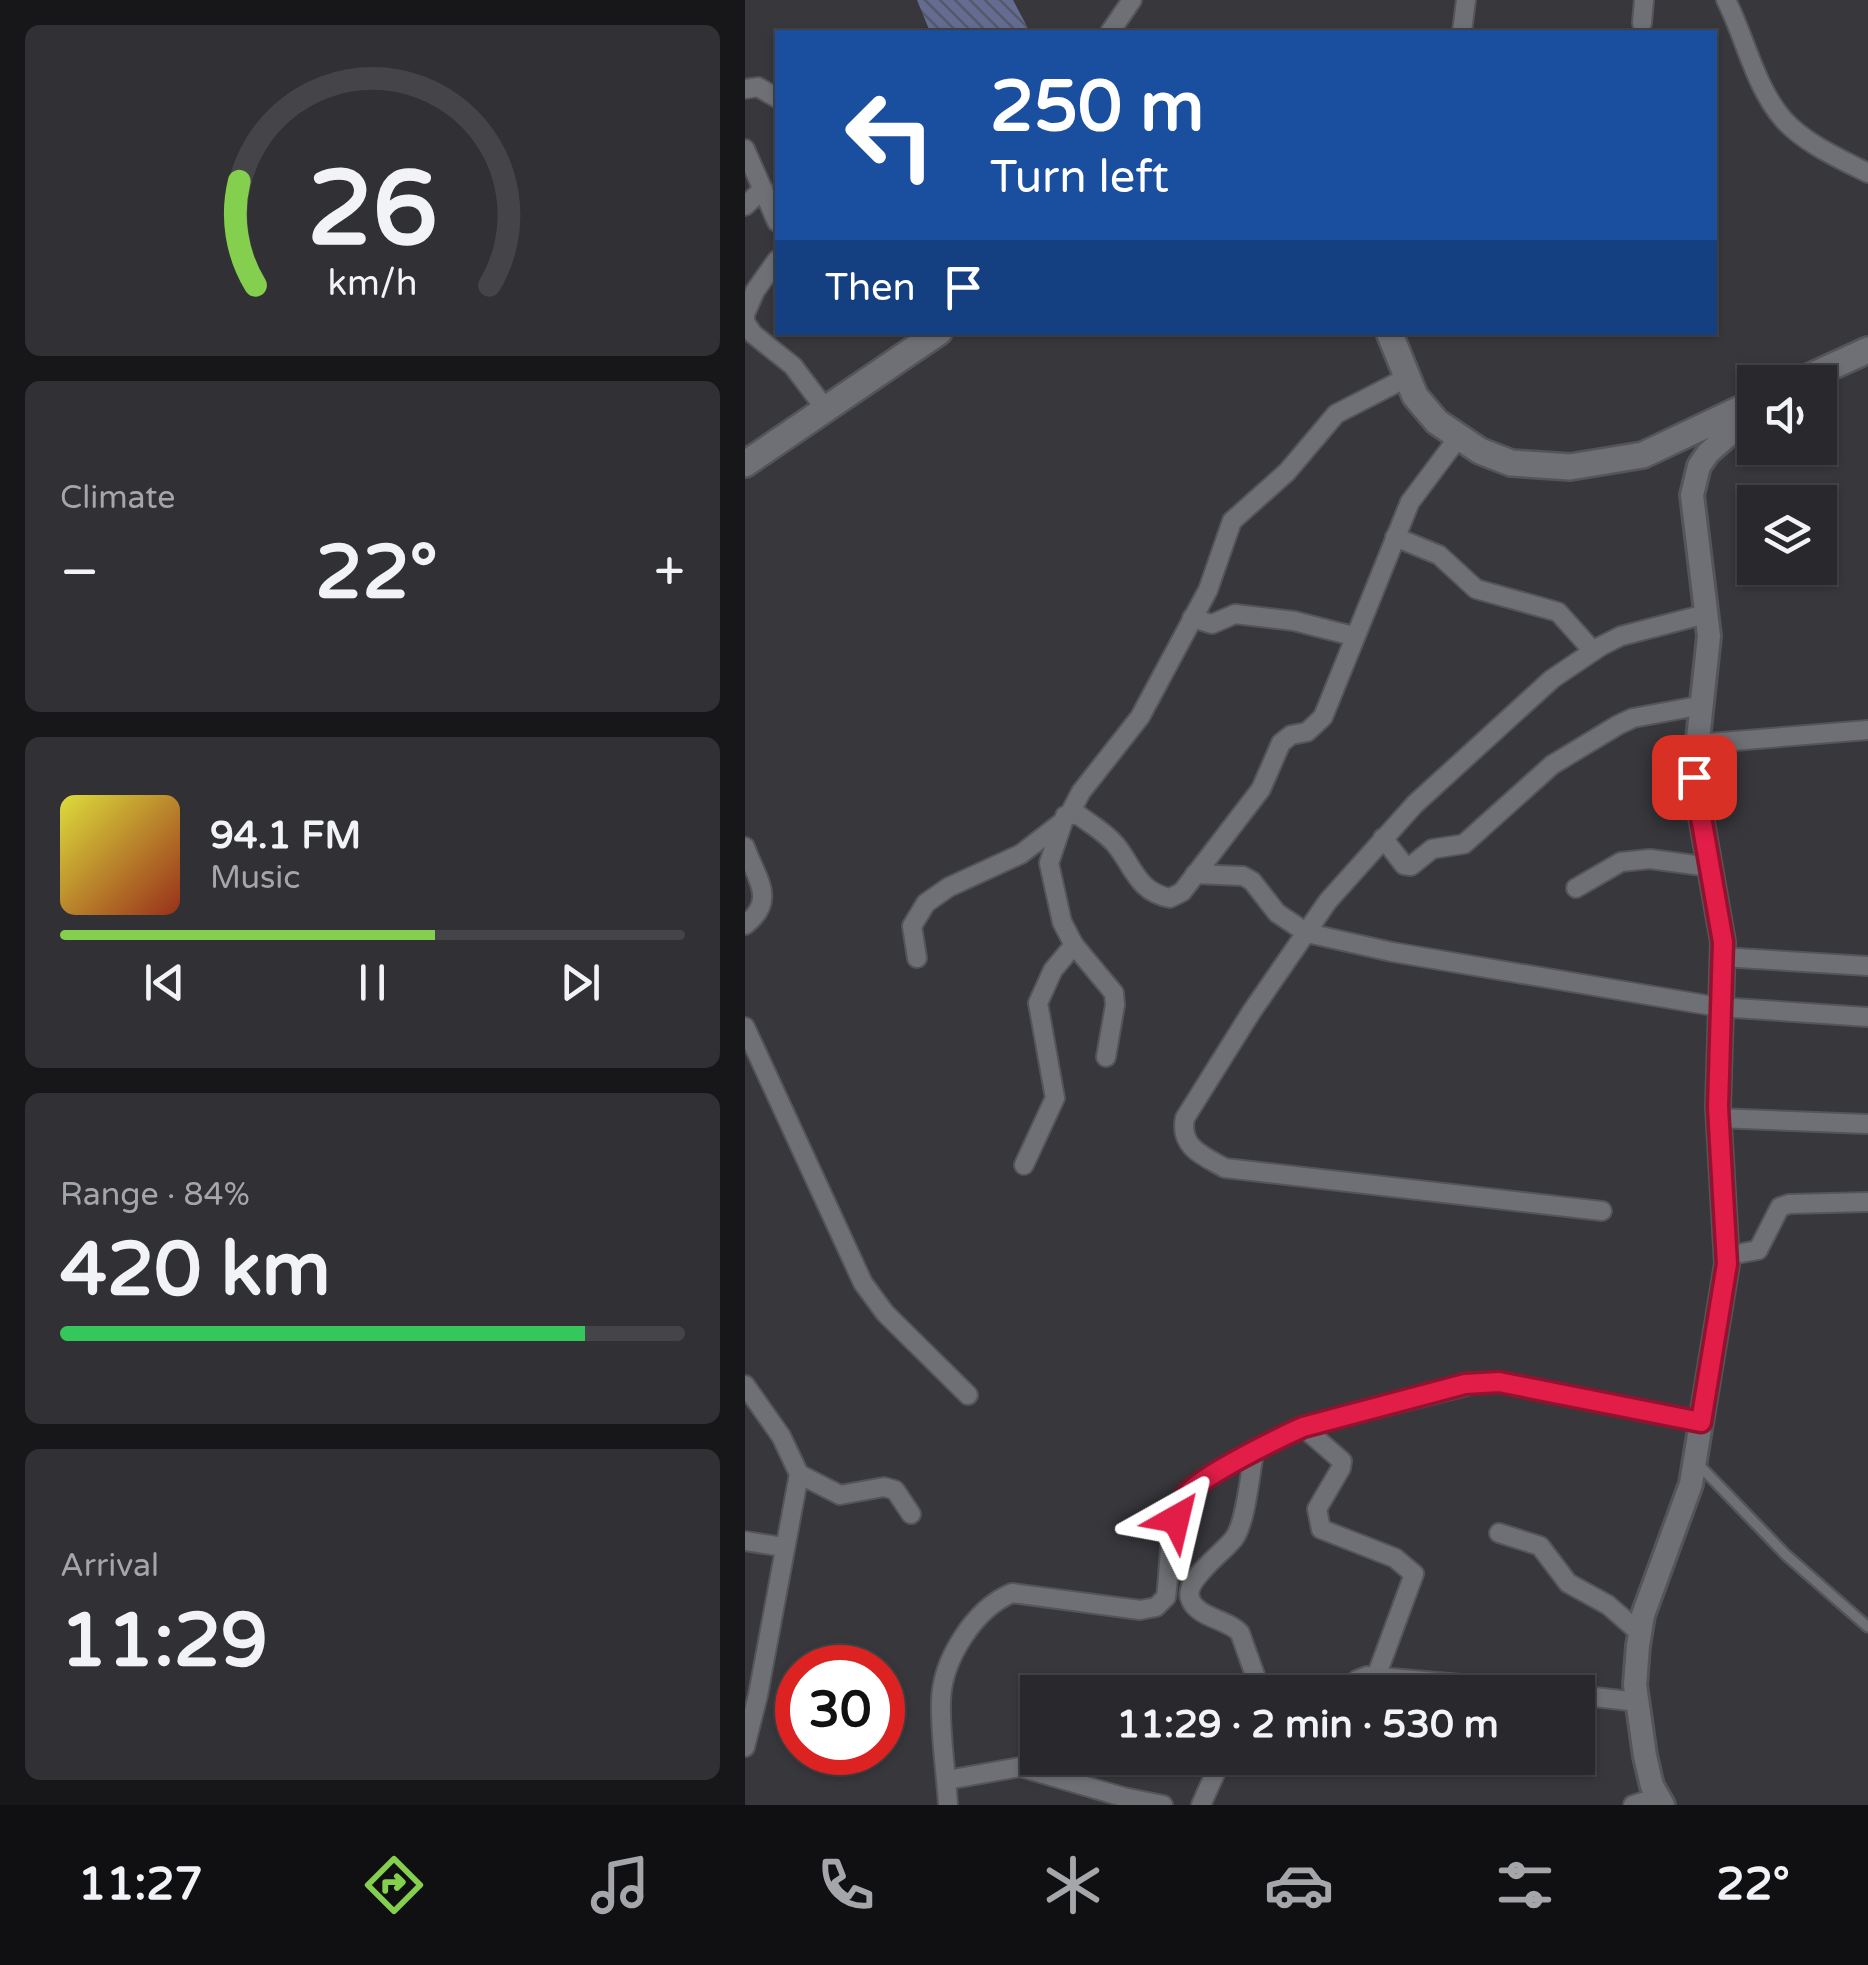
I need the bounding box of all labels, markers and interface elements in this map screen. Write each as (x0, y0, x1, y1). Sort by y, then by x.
text: 250 m (990, 66, 1204, 150)
icon: left (825, 70, 955, 200)
text: 26 (307, 148, 438, 273)
text: Turn left (990, 151, 1169, 205)
icon: arrive (936, 260, 991, 315)
text: km/h (328, 262, 417, 305)
text: Then (825, 265, 916, 311)
map controls (1737, 365, 1837, 585)
button: sound (1737, 365, 1837, 465)
text: Climate (60, 479, 175, 517)
button: layers (1737, 485, 1837, 585)
text: 22° (315, 528, 438, 618)
text: − (60, 540, 99, 606)
text: + (654, 540, 685, 606)
pin (1652, 735, 1737, 820)
icon: arrive (1667, 750, 1722, 805)
text: 94.1 FM (210, 813, 361, 859)
text: Music (210, 859, 300, 897)
icon: previous (137, 955, 192, 1010)
icon: pause (345, 955, 400, 1010)
icon: next (553, 955, 608, 1010)
text: Range · 84% (60, 1176, 250, 1214)
text: 420 km (60, 1225, 331, 1315)
position arrow (1124, 1467, 1228, 1571)
text: Arrival (60, 1547, 159, 1585)
text: 11:29 (60, 1596, 268, 1686)
speed limit sign: 30 (775, 1645, 905, 1775)
text: 11:29 · 2 min · 530 m (1116, 1702, 1499, 1748)
icon: directions (359, 1850, 429, 1920)
icon: music (585, 1850, 655, 1920)
icon: phone (811, 1850, 881, 1920)
icon: climate (1038, 1850, 1108, 1920)
icon: car (1264, 1850, 1334, 1920)
icon: filters (1490, 1850, 1560, 1920)
text: 11:27 (78, 1858, 203, 1912)
text: 22° (1716, 1858, 1790, 1912)

